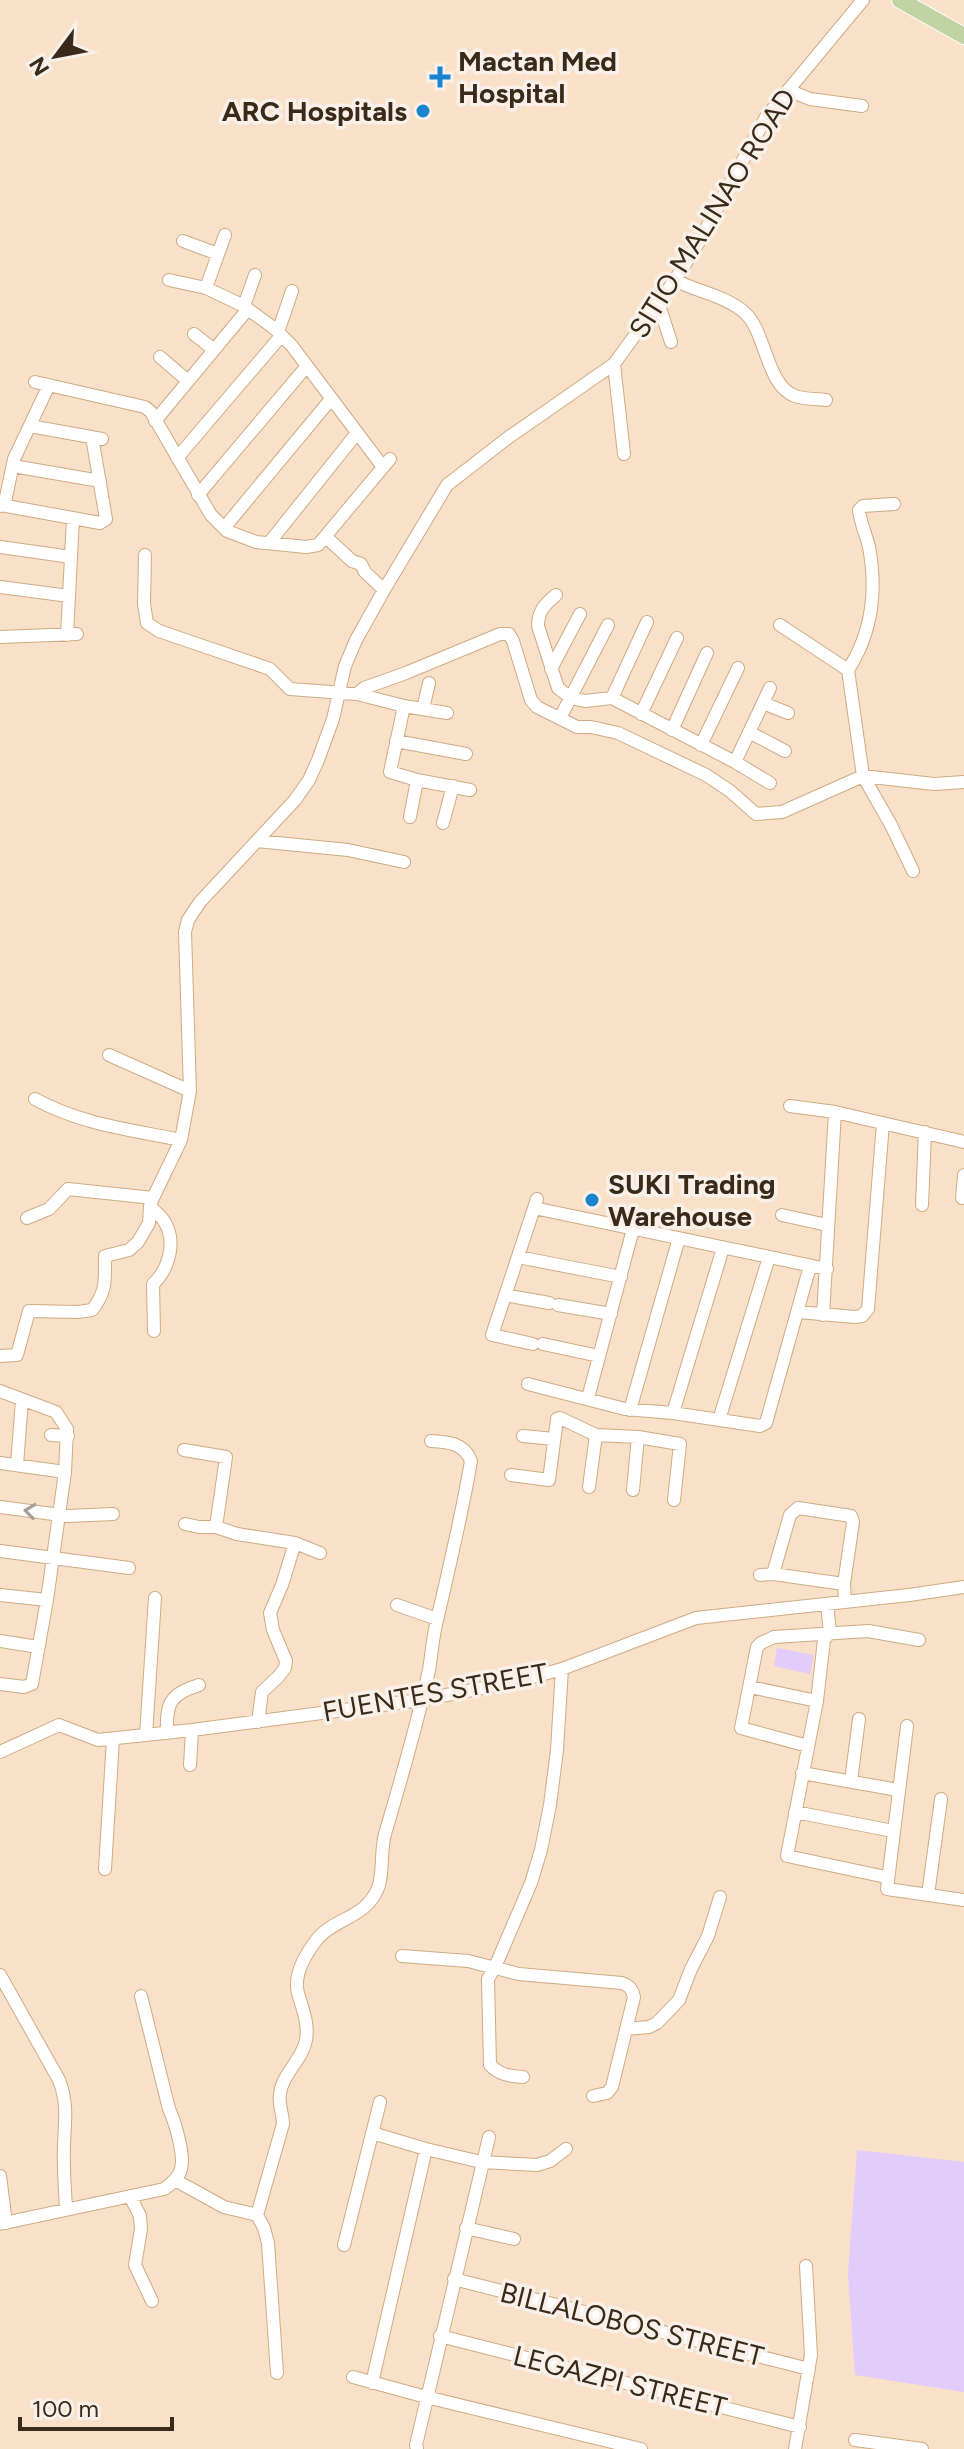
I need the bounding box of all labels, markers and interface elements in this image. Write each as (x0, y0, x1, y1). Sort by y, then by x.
north arrow (16, 16, 96, 96)
place label: Mactan Med Hospital (458, 44, 617, 110)
text: N (24, 52, 55, 81)
marker: Mactan Med Hospital (429, 66, 451, 88)
street label: SITIO MALINAO ROAD (621, 82, 803, 344)
place label: ARC Hospitals (222, 94, 407, 128)
marker: ARC Hospitals (414, 102, 432, 120)
place label: SUKI Trading Warehouse (608, 1167, 776, 1233)
marker: SUKI Trading Warehouse (583, 1191, 601, 1209)
one-way arrow (23, 1503, 37, 1520)
street label: FUENTES STREET (320, 1655, 551, 1729)
street label: BILLALOBOS STREET (497, 2275, 768, 2373)
street label: LEGAZPI STREET (510, 2338, 731, 2424)
scale bar (20, 2381, 172, 2431)
text: 100 m (32, 2394, 99, 2423)

